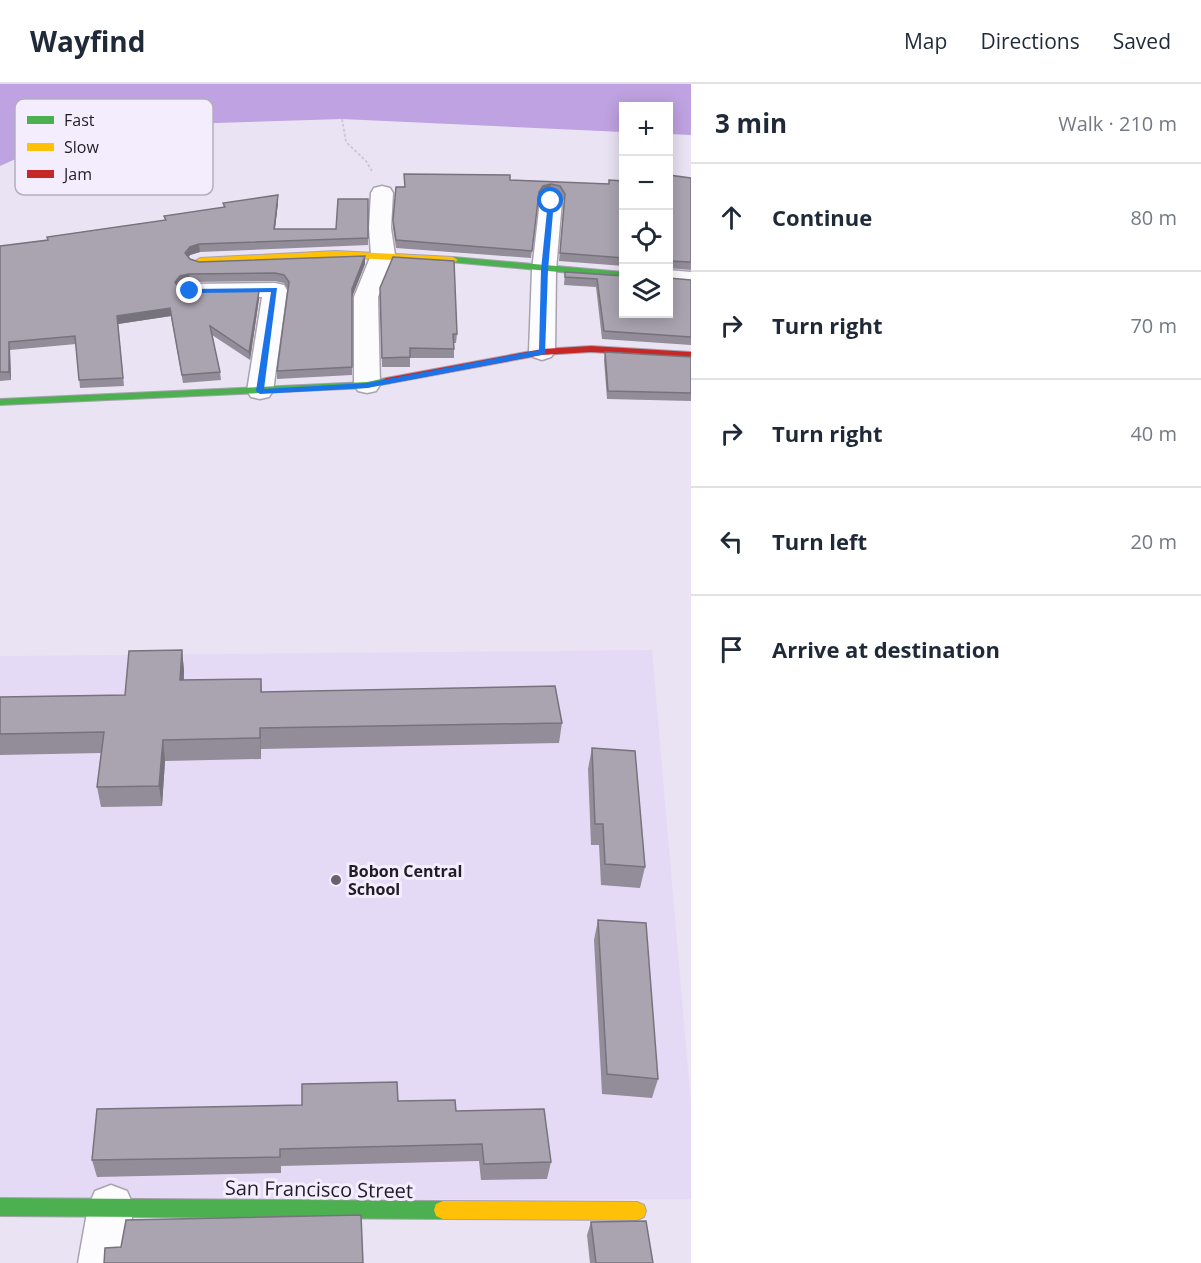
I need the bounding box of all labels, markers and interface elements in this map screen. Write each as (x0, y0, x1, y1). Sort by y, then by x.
text: Wayfind (30, 22, 145, 60)
text: Map (904, 27, 947, 55)
text: Directions (980, 27, 1080, 55)
text: Saved (1113, 27, 1171, 55)
legend (15, 99, 213, 195)
map controls (619, 102, 673, 318)
button: + (619, 102, 673, 156)
text: 3 min (715, 105, 787, 141)
text: Fast (64, 109, 95, 131)
text: Walk · 210 m (1058, 110, 1177, 137)
text: Slow (64, 136, 99, 158)
button: − (619, 156, 673, 210)
text: Jam (62, 163, 92, 185)
route start (537, 187, 563, 213)
icon: ahead (715, 201, 748, 234)
text: Continue (772, 202, 872, 232)
text: 80 m (1130, 204, 1177, 231)
button: locate (619, 210, 673, 264)
button: layers (619, 264, 673, 318)
route end (176, 277, 202, 303)
icon: right (715, 309, 748, 342)
text: Turn right (772, 310, 883, 340)
text: 70 m (1130, 312, 1177, 339)
icon: right (715, 417, 748, 450)
text: Turn right (772, 418, 883, 448)
text: 40 m (1130, 420, 1177, 447)
icon: left (715, 525, 748, 558)
text: Turn left (772, 526, 867, 556)
text: 20 m (1130, 528, 1177, 555)
icon: arrive (715, 633, 748, 666)
text: Arrive at destination (772, 634, 1000, 664)
place label: Bobon Central School (348, 860, 462, 900)
marker: Bobon Central School (329, 873, 343, 887)
street label: San Francisco Street (225, 1174, 413, 1204)

